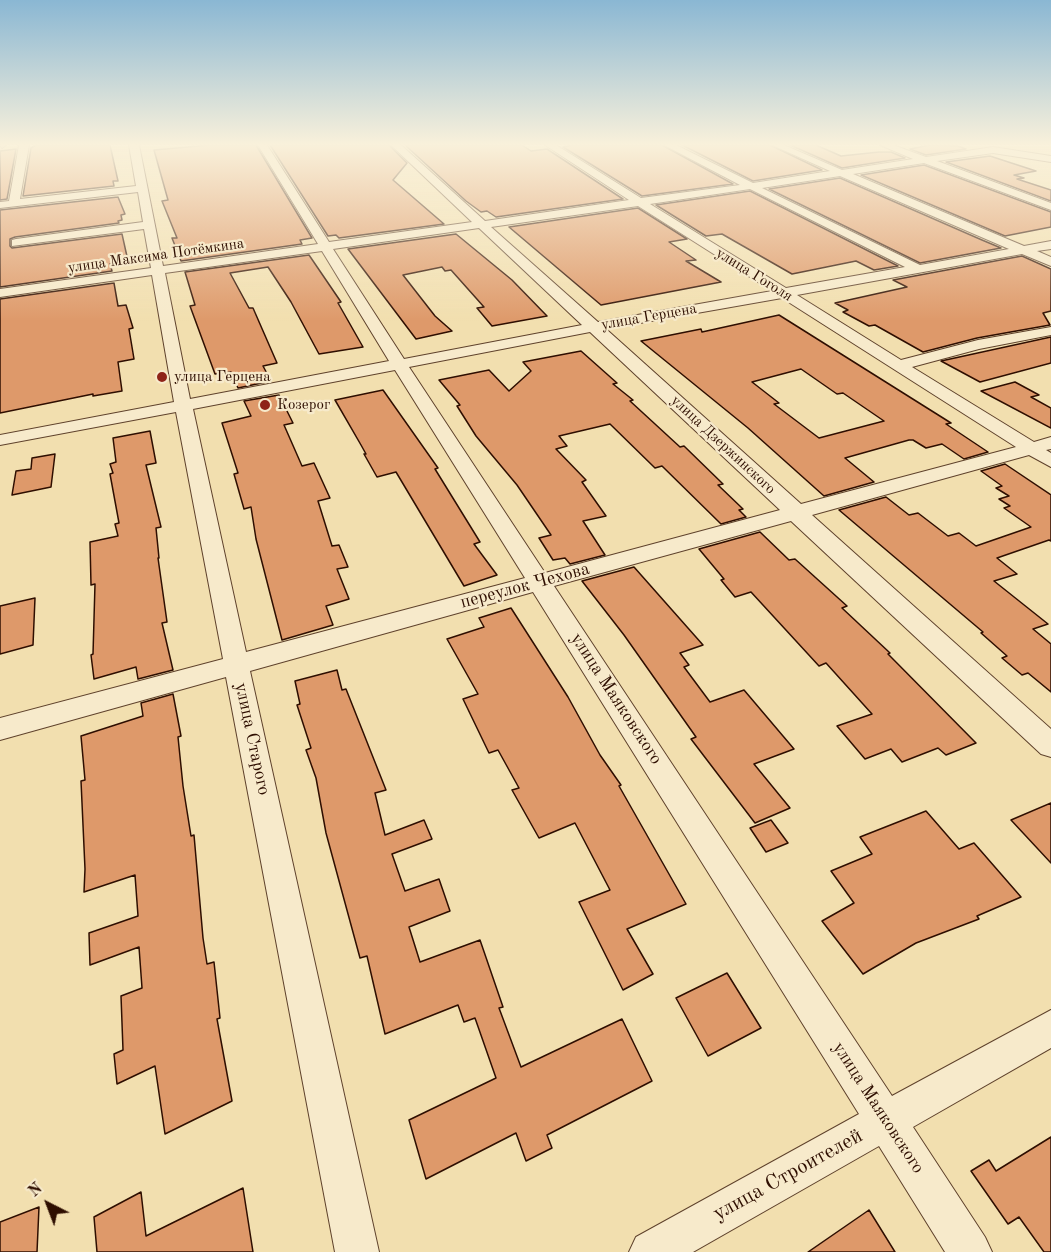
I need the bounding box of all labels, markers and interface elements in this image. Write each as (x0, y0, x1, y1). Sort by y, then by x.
street label: улица Максима Потёмкина (67, 235, 245, 277)
street label: улица Гоголя (712, 244, 796, 306)
street label: улица Герцена (600, 300, 698, 334)
place label: улица Герцена (174, 368, 271, 386)
marker: улица Герцена (155, 370, 169, 384)
street label: улица Дзержинского (667, 392, 779, 498)
place label: Козерог (277, 396, 331, 414)
marker: Козерог (258, 398, 272, 412)
street label: переулок Чехова (458, 558, 592, 614)
street label: улица Маяковского (565, 629, 667, 769)
street label: улица Старого (230, 681, 274, 797)
street label: улица Маяковского (827, 1038, 929, 1178)
street label: улица Строителей (709, 1123, 867, 1227)
north arrow (18, 1174, 78, 1234)
text: N (26, 1181, 46, 1201)

